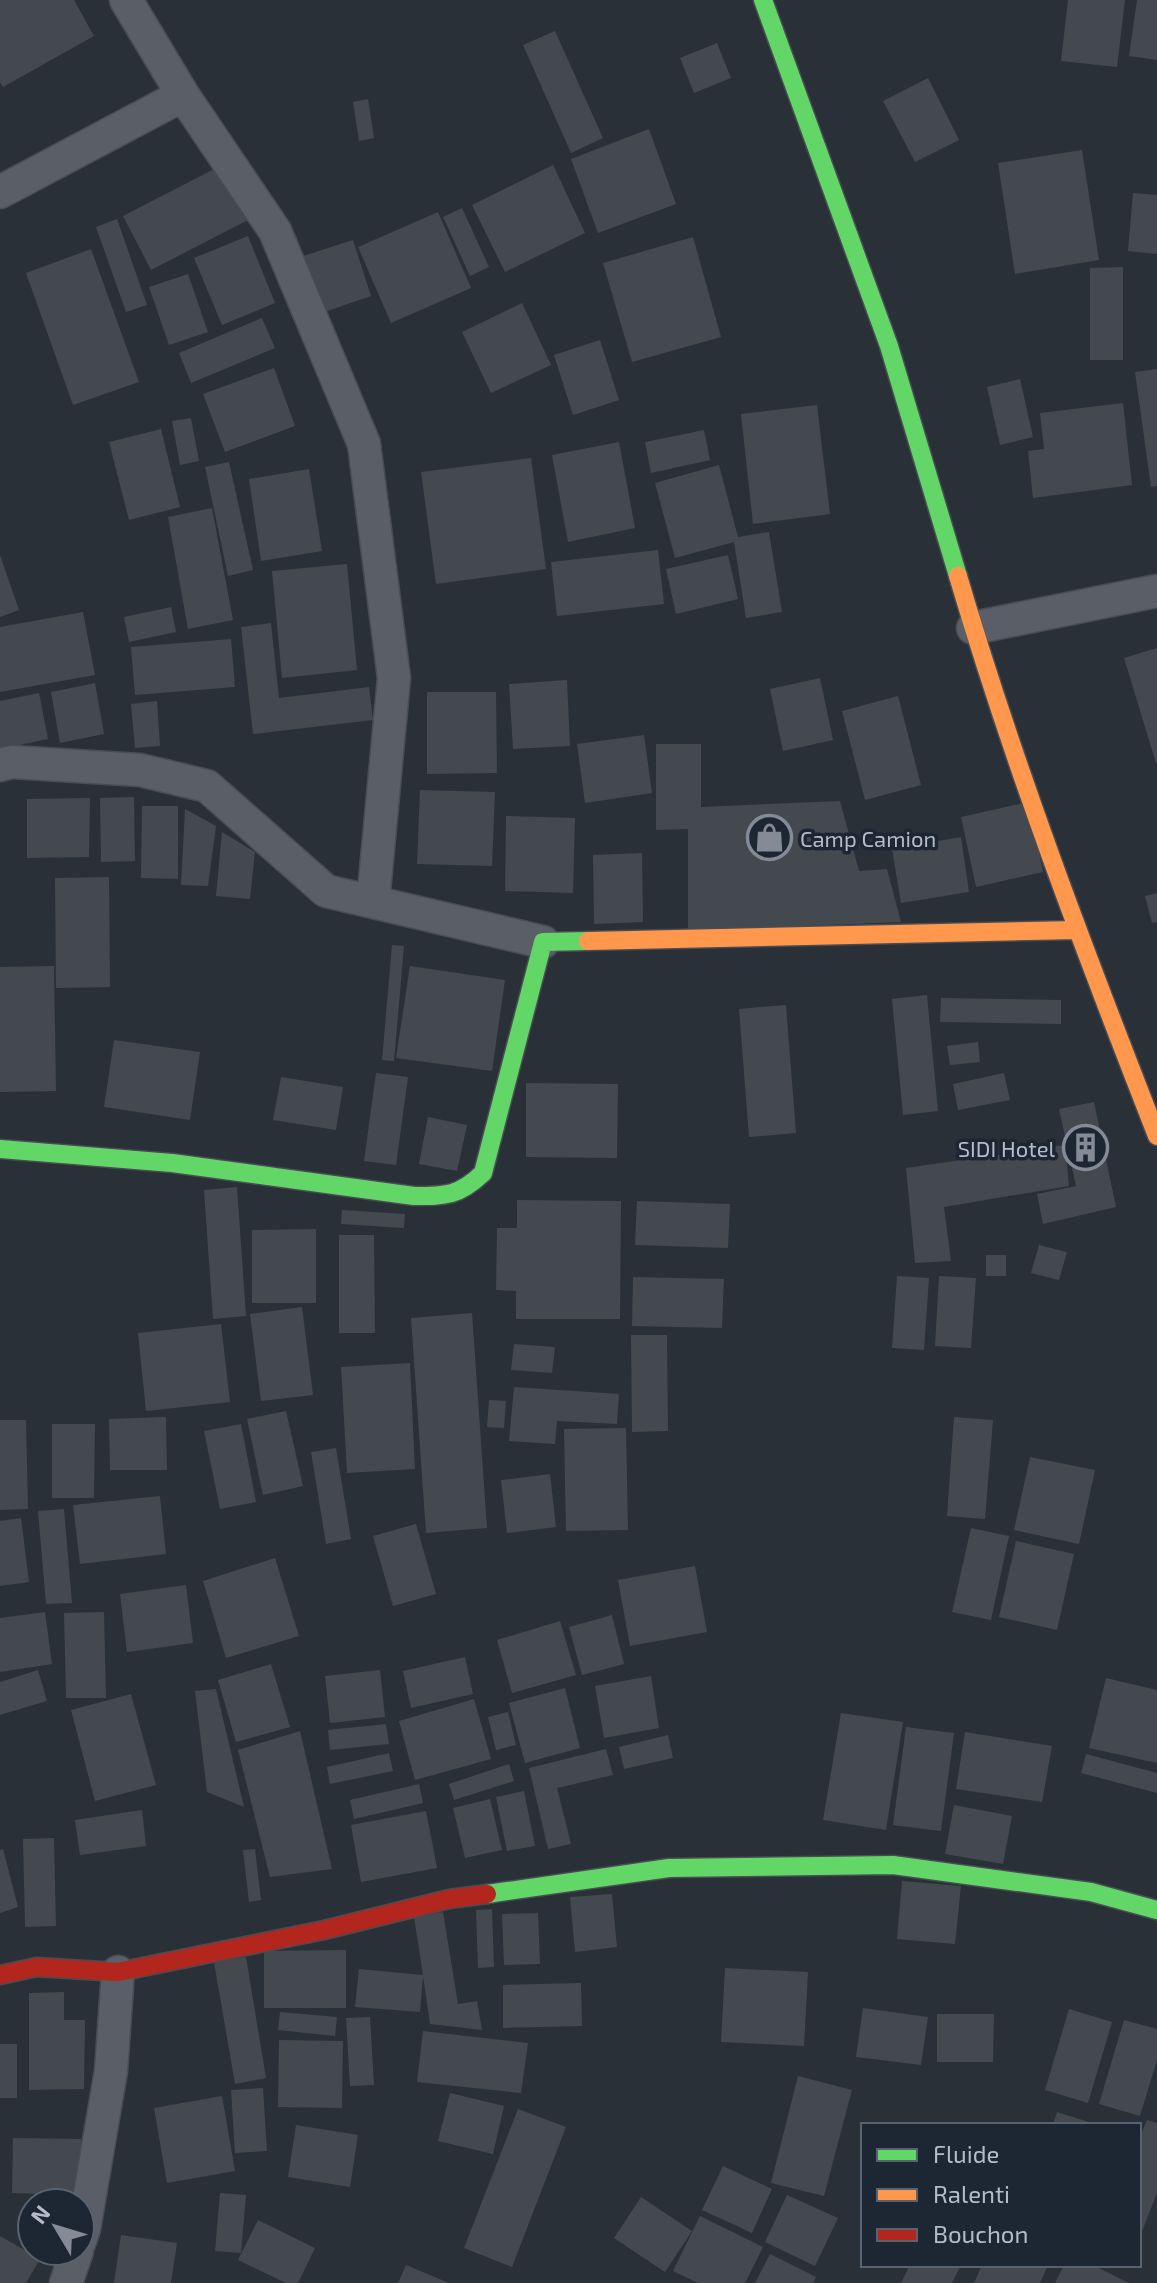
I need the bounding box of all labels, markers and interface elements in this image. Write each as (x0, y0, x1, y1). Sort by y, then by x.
shop icon: Camp Camion (745, 814, 793, 862)
place label: Camp Camion (800, 825, 936, 851)
building icon: SIDI Hotel (1062, 1124, 1110, 1172)
place label: SIDI Hotel (958, 1135, 1055, 1161)
legend (861, 2123, 1141, 2267)
text: Fluide (933, 2139, 999, 2168)
text: Ralenti (933, 2179, 1010, 2208)
north arrow (16, 2187, 96, 2267)
text: N (24, 2200, 55, 2228)
text: Bouchon (933, 2219, 1028, 2248)

